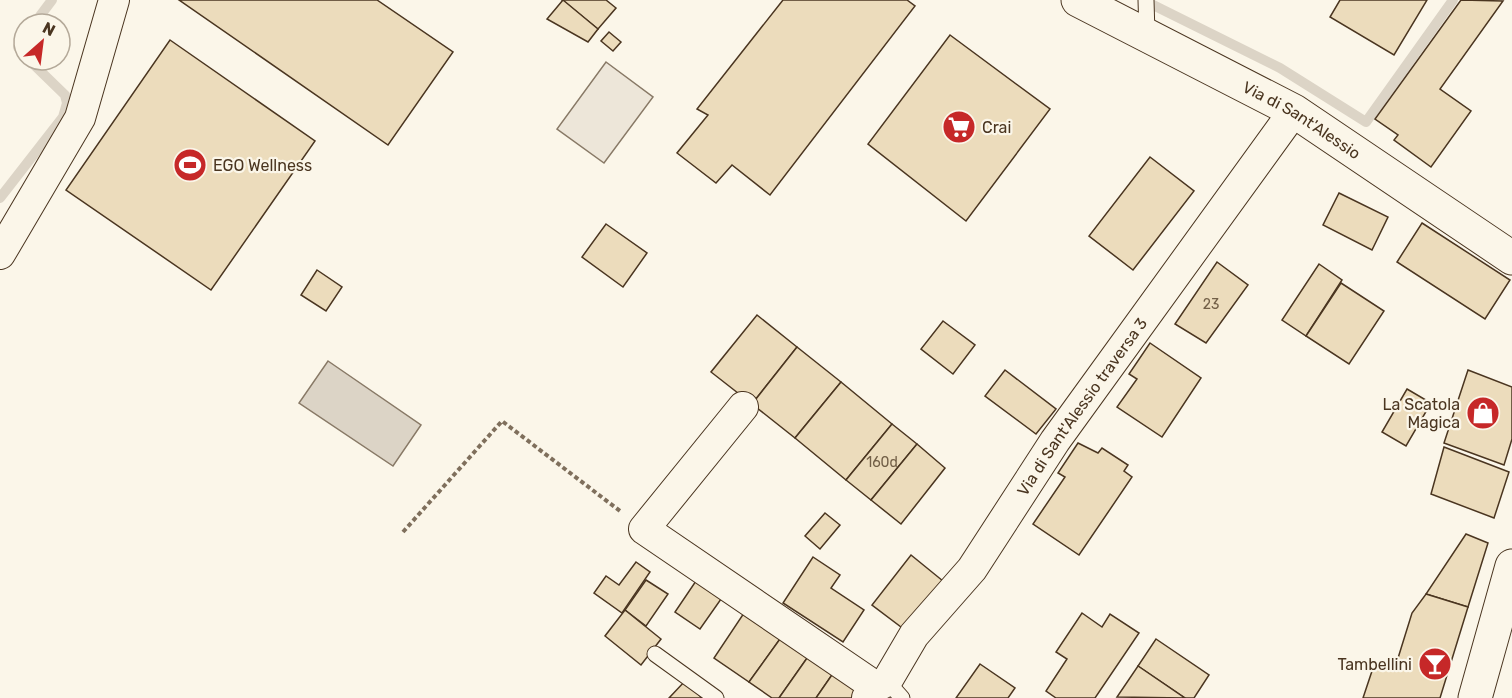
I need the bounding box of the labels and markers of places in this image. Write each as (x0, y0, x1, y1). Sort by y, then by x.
supermarket icon: Crai (941, 109, 977, 145)
place label: Crai (982, 118, 1011, 137)
sports icon: EGO Wellness (172, 147, 208, 183)
place label: EGO Wellness (213, 156, 312, 175)
place label: La Scatola Magica (1383, 395, 1460, 432)
shop icon: La Scatola Magica (1465, 395, 1501, 431)
bar icon: Tambellini (1417, 646, 1453, 682)
place label: Tambellini (1337, 655, 1412, 674)

